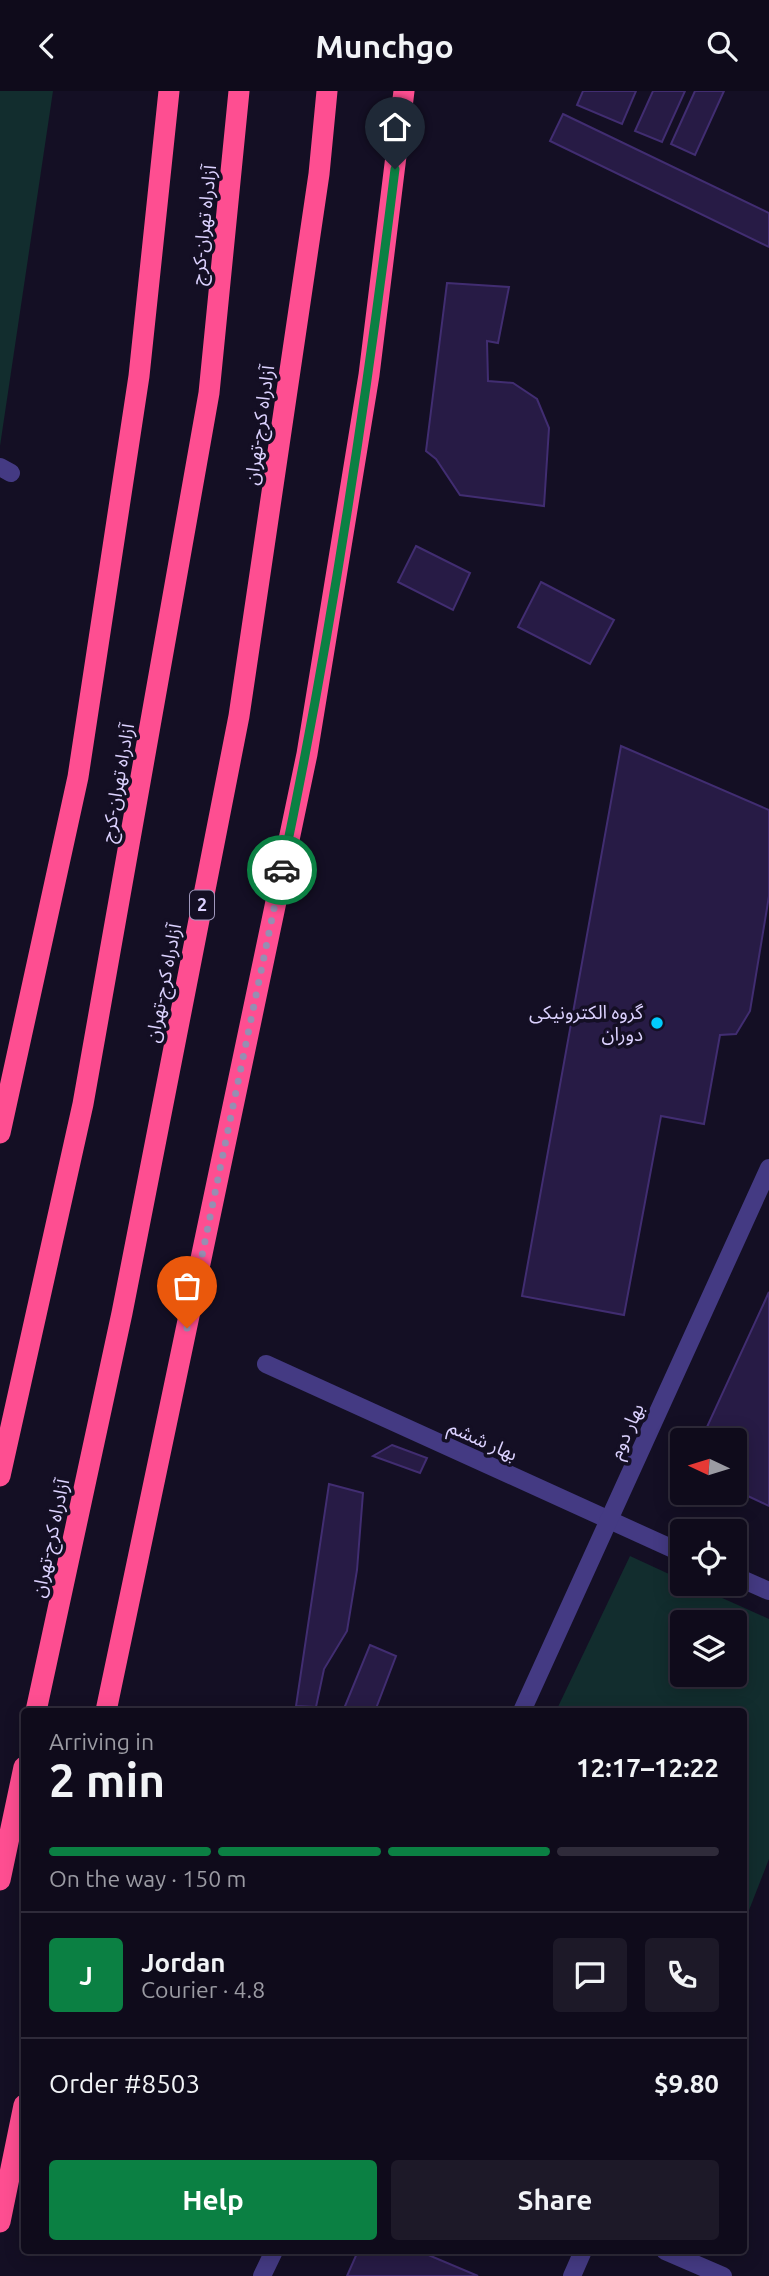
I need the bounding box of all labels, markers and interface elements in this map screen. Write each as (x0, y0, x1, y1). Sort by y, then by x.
icon: back (28, 27, 66, 65)
icon: search (703, 27, 741, 65)
text: Munchgo (315, 28, 454, 64)
pin (365, 97, 425, 169)
icon: home (376, 108, 414, 146)
street label: آزادراه تهران-کرج (186, 162, 223, 286)
street label: آزادراه کرج-تهران (240, 362, 281, 487)
street label: آزادراه تهران-کرج (96, 720, 142, 845)
courier (247, 835, 317, 905)
icon: car (263, 851, 301, 889)
road number: 2 (190, 891, 214, 919)
street label: آزادراه کرج-تهران (141, 920, 189, 1045)
place label: گروه الکترونیکی دوران (529, 1001, 644, 1046)
marker: گروه الکترونیکی دوران (649, 1015, 665, 1031)
pin (157, 1256, 217, 1328)
icon: bag (168, 1267, 206, 1305)
street label: بهار دوم (604, 1400, 652, 1464)
street label: بهار ششم (443, 1415, 521, 1469)
north arrow (670, 1428, 747, 1505)
map controls (670, 1428, 747, 1687)
street label: آزادراه کرج-تهران (27, 1475, 77, 1600)
button: locate (670, 1519, 747, 1596)
button: layers (670, 1610, 747, 1687)
text: Arriving in (49, 1729, 154, 1754)
text: 12:17–12:22 (576, 1753, 719, 1782)
text: 2 min (49, 1754, 165, 1806)
text: On the way · 150 m (49, 1866, 246, 1891)
button: chat (553, 1938, 627, 2012)
button: phone (645, 1938, 719, 2012)
text: Jordan (141, 1948, 226, 1977)
text: J (79, 1961, 93, 1990)
text: Courier · 4.8 (141, 1977, 265, 2002)
text: Order #8503 (49, 2069, 200, 2098)
text: $9.80 (654, 2069, 719, 2098)
button: Help (49, 2160, 377, 2240)
button: Share (391, 2160, 719, 2240)

